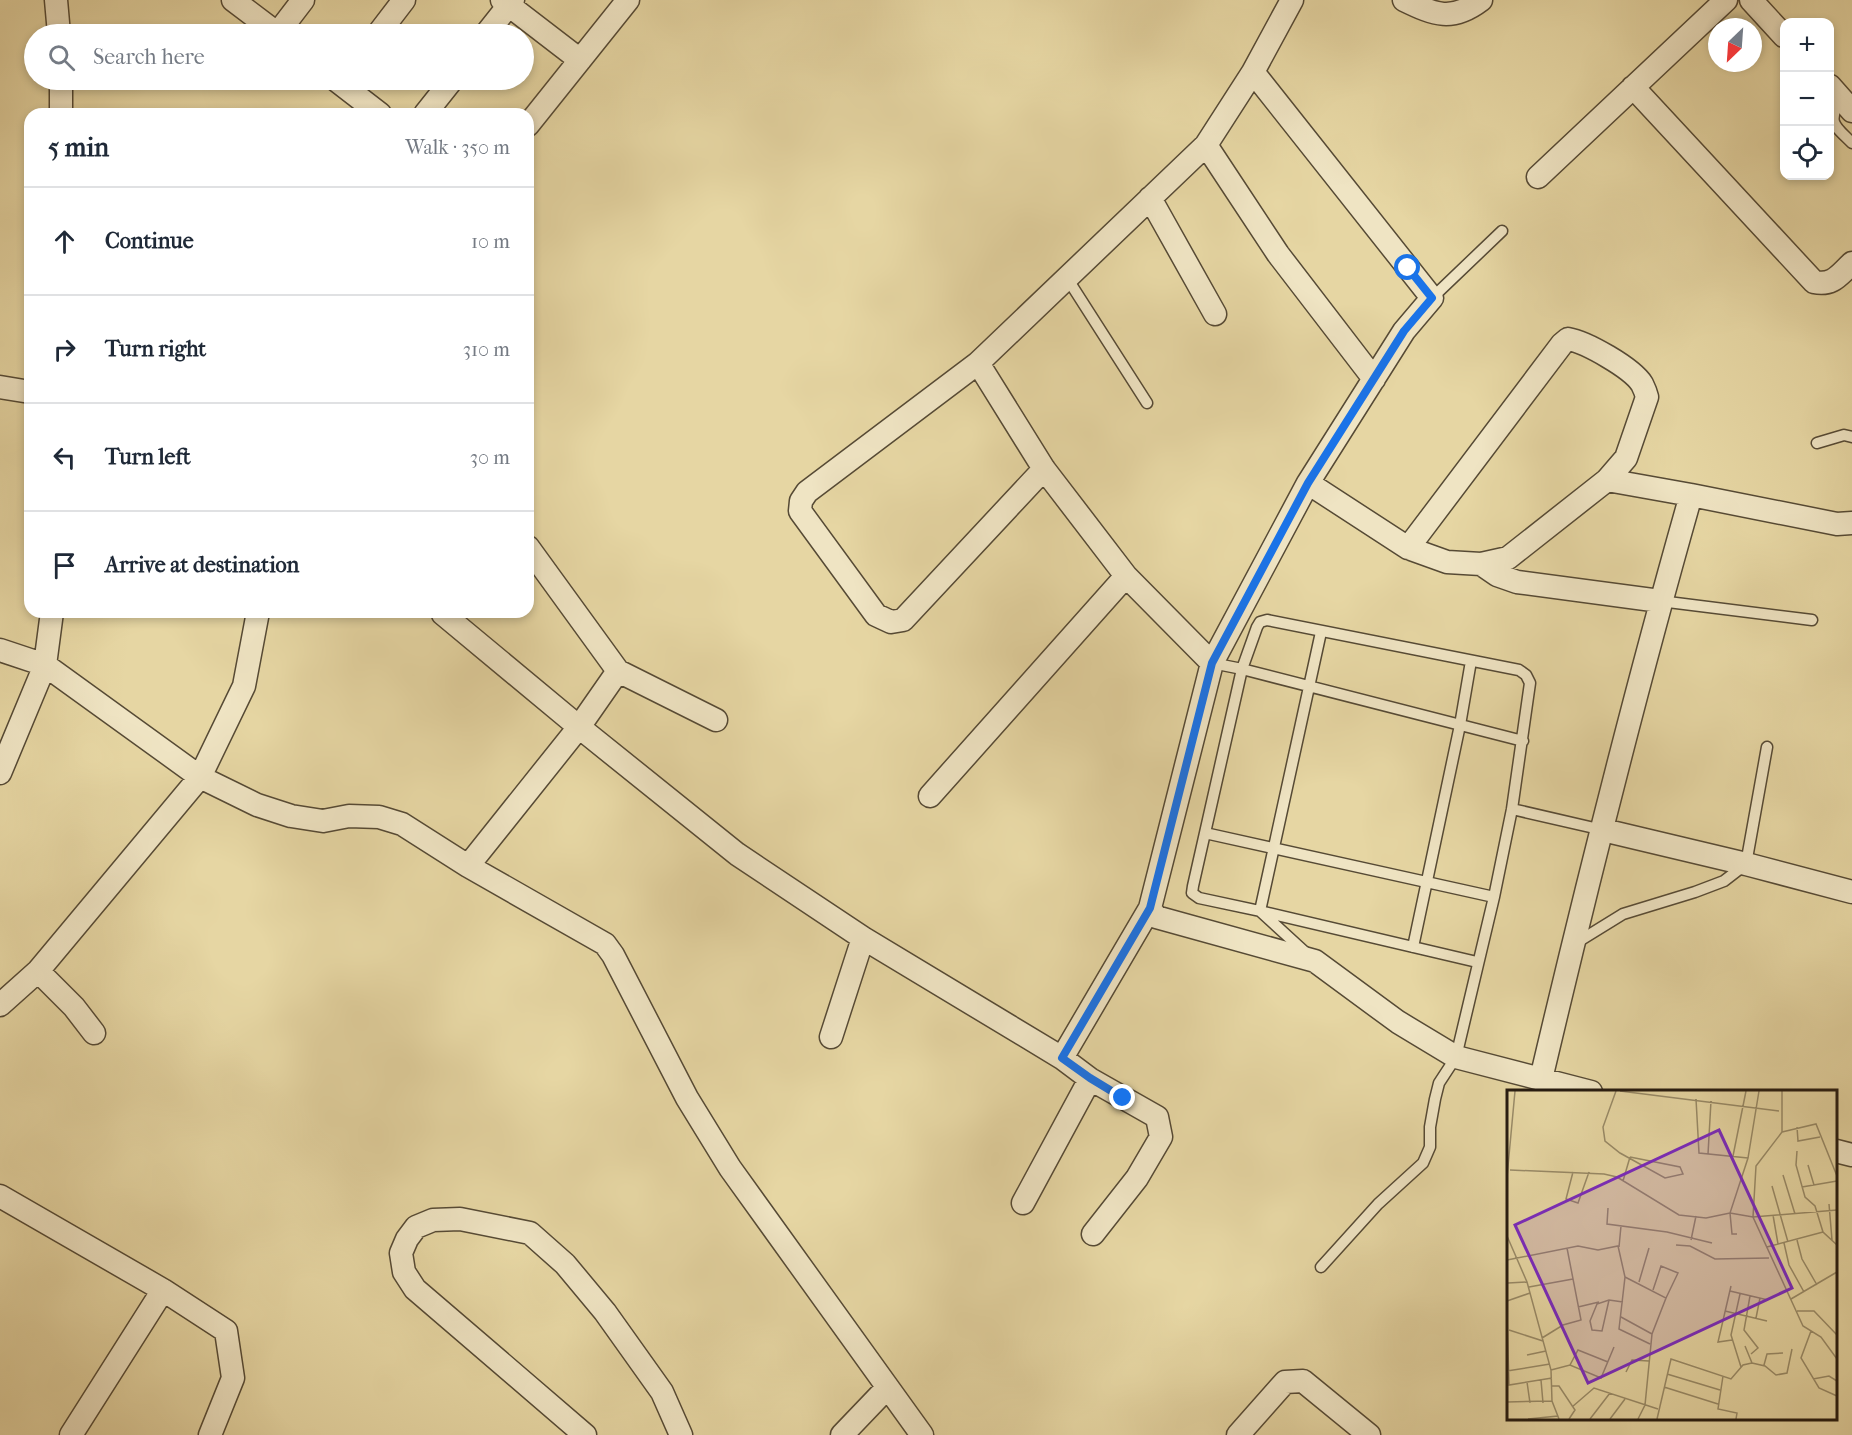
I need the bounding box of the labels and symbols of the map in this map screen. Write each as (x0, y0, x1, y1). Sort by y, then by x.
north arrow (1708, 18, 1762, 72)
route start (1394, 254, 1420, 280)
route end (1109, 1084, 1135, 1110)
inset map (1507, 1090, 1837, 1420)

